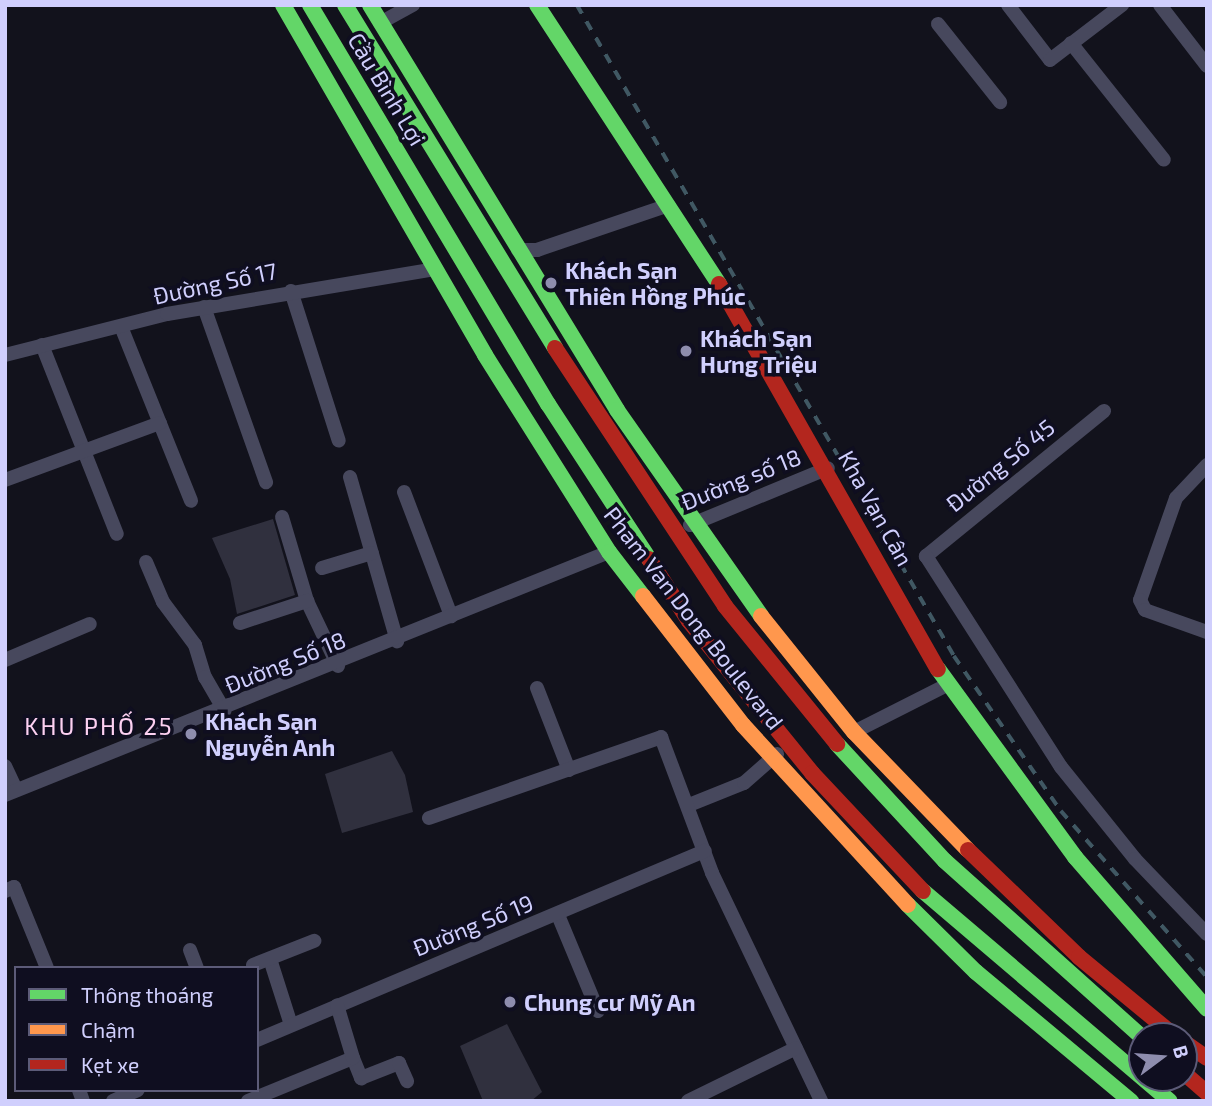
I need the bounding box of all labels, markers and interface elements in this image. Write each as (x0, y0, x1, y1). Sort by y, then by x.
street label: Cầu Bình Lợi (343, 28, 431, 150)
street label: Đường Số 17 (151, 256, 279, 310)
place label: Khách Sạn Thiên Hồng Phúc (565, 256, 746, 310)
marker: Khách Sạn Thiên Hồng Phúc (543, 275, 559, 291)
place label: Khách Sạn Hưng Triệu (700, 324, 818, 378)
marker: Khách Sạn Hưng Triệu (678, 343, 694, 359)
street label: Đường Số 45 (940, 413, 1060, 517)
street label: Đường số 18 (677, 442, 805, 516)
street label: Kha Vạn Cân (833, 445, 919, 571)
street label: Pham Van Dong Boulevard (598, 501, 790, 735)
street label: Đường Số 18 (221, 625, 349, 699)
place label: Khách Sạn Nguyễn Anh (205, 707, 336, 761)
district label: KHU PHỐ 25 (26, 712, 172, 740)
marker: Khách Sạn Nguyễn Anh (183, 726, 199, 742)
street label: Đường Số 19 (409, 888, 537, 962)
legend (14, 966, 259, 1092)
text: Thông thoáng (81, 982, 213, 1007)
place label: Chung cư Mỹ An (524, 988, 697, 1016)
marker: Chung cư Mỹ An (502, 994, 518, 1010)
text: Chậm (81, 1017, 135, 1042)
north arrow (1128, 1022, 1198, 1092)
text: B (1169, 1043, 1194, 1061)
text: Kẹt xe (81, 1052, 139, 1077)

